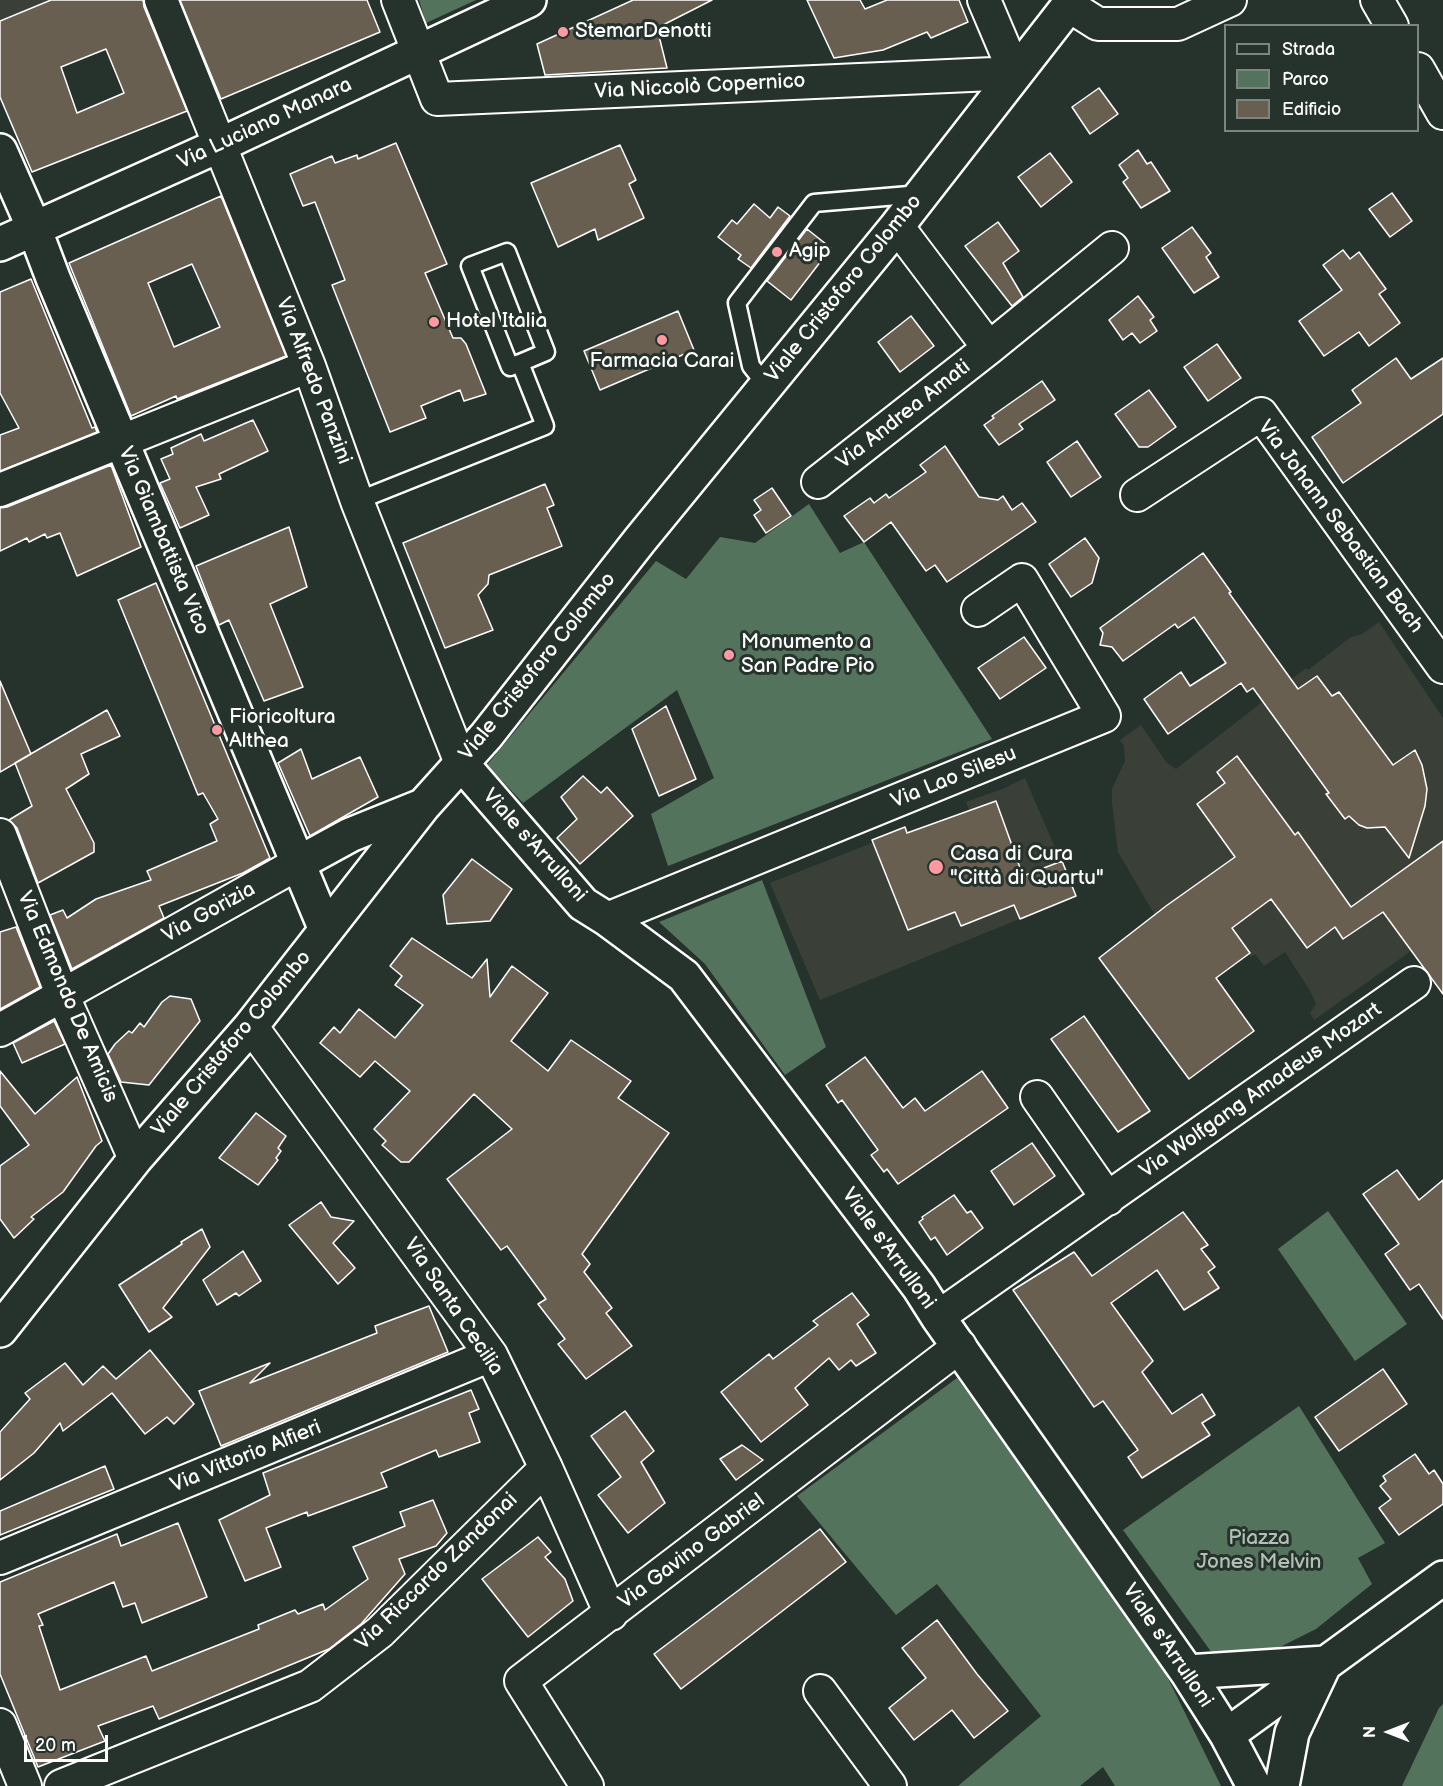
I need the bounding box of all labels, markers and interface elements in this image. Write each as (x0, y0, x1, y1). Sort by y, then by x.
place label: StemarDenotti (575, 19, 712, 45)
legend (1224, 24, 1419, 132)
marker: StemarDenotti (556, 25, 570, 39)
text: Strada (1282, 39, 1335, 60)
street label: Via Niccolò Copernico (594, 69, 806, 105)
text: Parco (1282, 69, 1329, 90)
street label: Via Luciano Manara (174, 73, 356, 175)
text: Edificio (1282, 99, 1341, 120)
street label: Viale Cristoforo Colombo (760, 190, 928, 388)
place label: Agip (789, 239, 831, 265)
marker: Agip (770, 245, 784, 259)
street label: Via Alfredo Panzini (270, 294, 356, 468)
place label: Hotel Italia (446, 309, 547, 335)
marker: Hotel Italia (427, 315, 441, 329)
marker: Farmacia Carai (655, 333, 669, 347)
place label: Farmacia Carai (589, 349, 735, 375)
street label: Via Andrea Amati (832, 355, 976, 475)
street label: Via Johann Sebastian Bach (1252, 416, 1428, 638)
street label: Via Giambattista Vico (112, 443, 214, 639)
street label: Viale Cristoforo Colombo (454, 568, 622, 766)
place label: Monumento a San Padre Pio (741, 630, 875, 680)
marker: Monumento a San Padre Pio (722, 648, 736, 662)
place label: Fioricoltura Althea (229, 705, 336, 755)
marker: Fioricoltura Althea (210, 723, 224, 737)
street label: Via Lao Silesu (888, 741, 1020, 815)
street label: Viale s'Arrulloni (477, 784, 591, 908)
place label: Casa di Cura "Città di Quartu" (950, 842, 1104, 892)
marker: Casa di Cura "Città di Quartu" (927, 858, 945, 876)
street label: Via Gorizia (158, 877, 260, 949)
street label: Via Edmondo De Amicis (11, 888, 123, 1106)
street label: Viale Cristoforo Colombo (147, 946, 317, 1142)
street label: Via Wolfgang Amadeus Mozart (1135, 998, 1387, 1184)
street label: Viale s'Arrulloni (836, 1183, 940, 1315)
street label: Via Santa Cecilia (398, 1234, 508, 1380)
street label: Via Vittorio Alfieri (167, 1415, 325, 1499)
street label: Via Riccardo Zandonai (351, 1488, 523, 1656)
street label: Via Gavino Gabriel (614, 1489, 770, 1615)
park label: Piazza Jones Melvin (1197, 1526, 1321, 1576)
street label: Viale s'Arrulloni (1116, 1579, 1218, 1713)
north arrow (1359, 1702, 1419, 1762)
scale bar (27, 1723, 111, 1761)
text: N (1361, 1726, 1380, 1738)
text: 20 m (35, 1735, 76, 1756)

